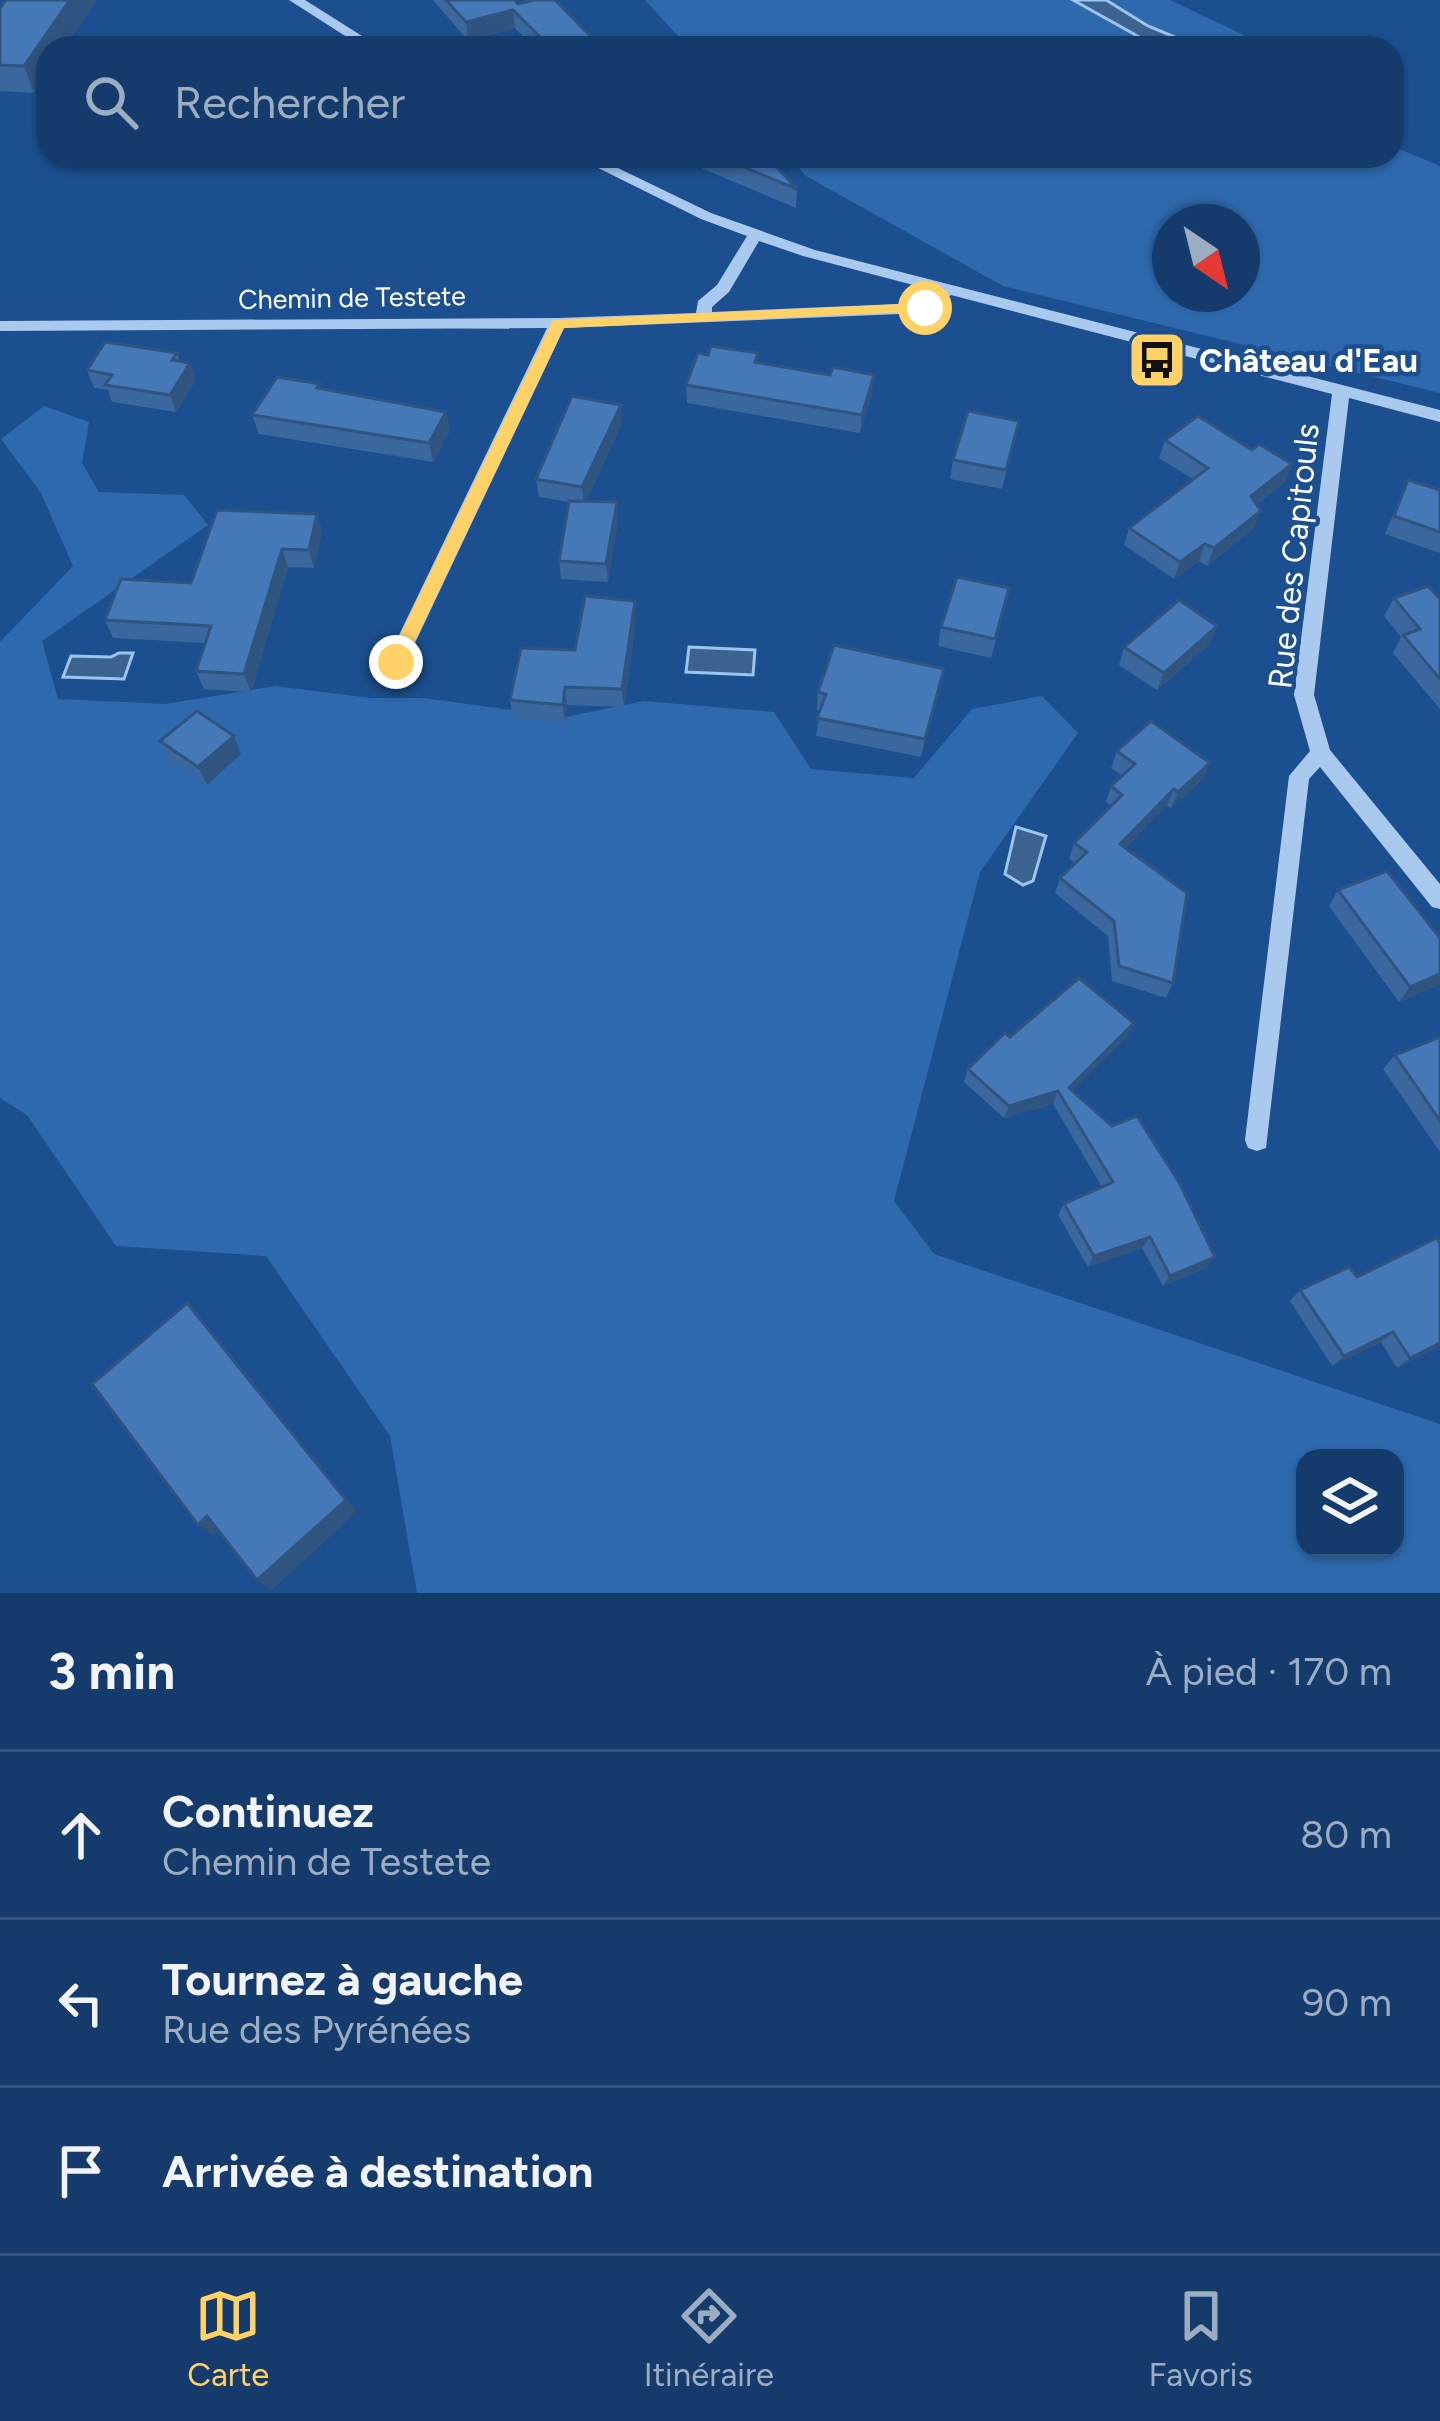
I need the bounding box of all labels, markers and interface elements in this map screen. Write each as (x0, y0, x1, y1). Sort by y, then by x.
search box (36, 36, 1404, 168)
icon: search (78, 69, 144, 135)
text: Rechercher (174, 75, 405, 129)
north arrow (1152, 204, 1260, 312)
street label: Chemin de Testete (238, 279, 466, 316)
route start (898, 281, 952, 335)
bus stop icon: Château d'Eau (1126, 329, 1188, 391)
place label: Château d'Eau (1199, 341, 1418, 380)
street label: Rue des Capitouls (1260, 421, 1327, 691)
route end (369, 635, 423, 689)
map controls (1296, 1449, 1404, 1557)
button: layers (1296, 1449, 1404, 1557)
text: 3 min (48, 1641, 175, 1702)
text: À pied · 170 m (1146, 1648, 1392, 1695)
text: Continuez (162, 1784, 374, 1838)
icon: ahead (48, 1802, 114, 1868)
text: 80 m (1300, 1811, 1392, 1858)
text: Chemin de Testete (162, 1838, 491, 1885)
text: Tournez à gauche (162, 1952, 523, 2006)
icon: left (48, 1970, 114, 2036)
text: 90 m (1302, 1979, 1392, 2026)
text: Rue des Pyrénées (162, 2006, 471, 2053)
icon: arrive (48, 2138, 114, 2204)
text: Arrivée à destination (162, 2144, 593, 2198)
tab: Carte (187, 2283, 269, 2394)
tab: Itinéraire (644, 2283, 774, 2394)
tab: Favoris (1148, 2283, 1253, 2394)

